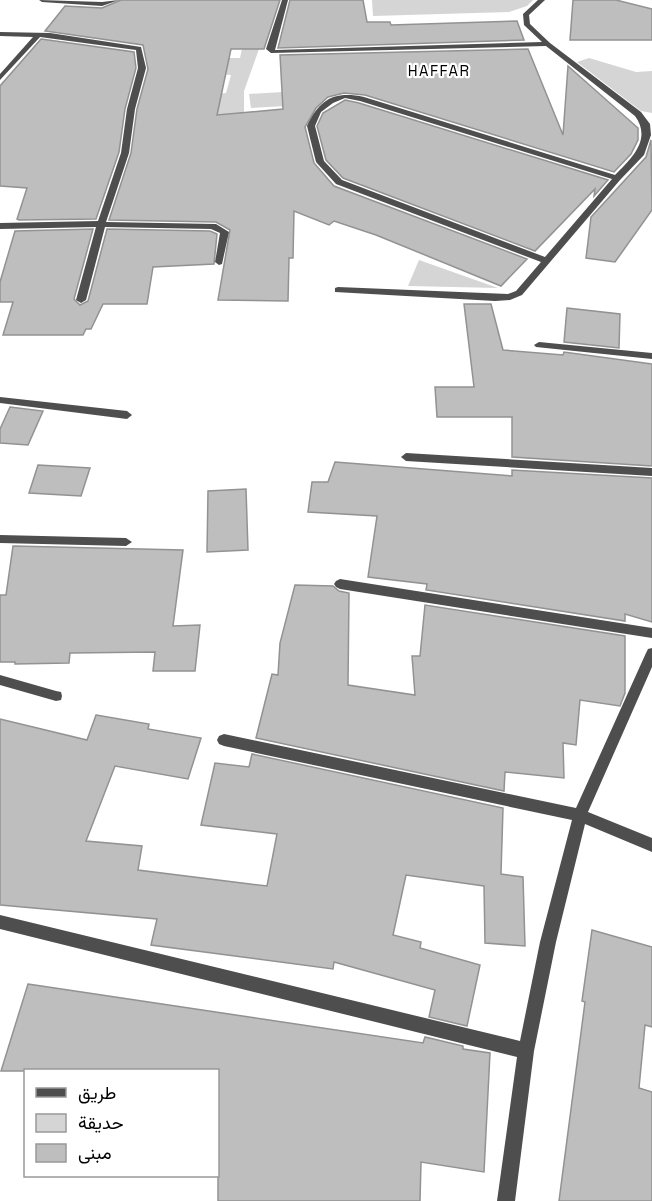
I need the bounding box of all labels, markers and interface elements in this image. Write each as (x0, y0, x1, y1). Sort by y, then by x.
district label: HAFFAR (408, 61, 470, 80)
legend (24, 1069, 219, 1177)
text: طريق (78, 1081, 116, 1104)
text: حديقة (78, 1111, 124, 1134)
text: مبنى (78, 1141, 112, 1164)

